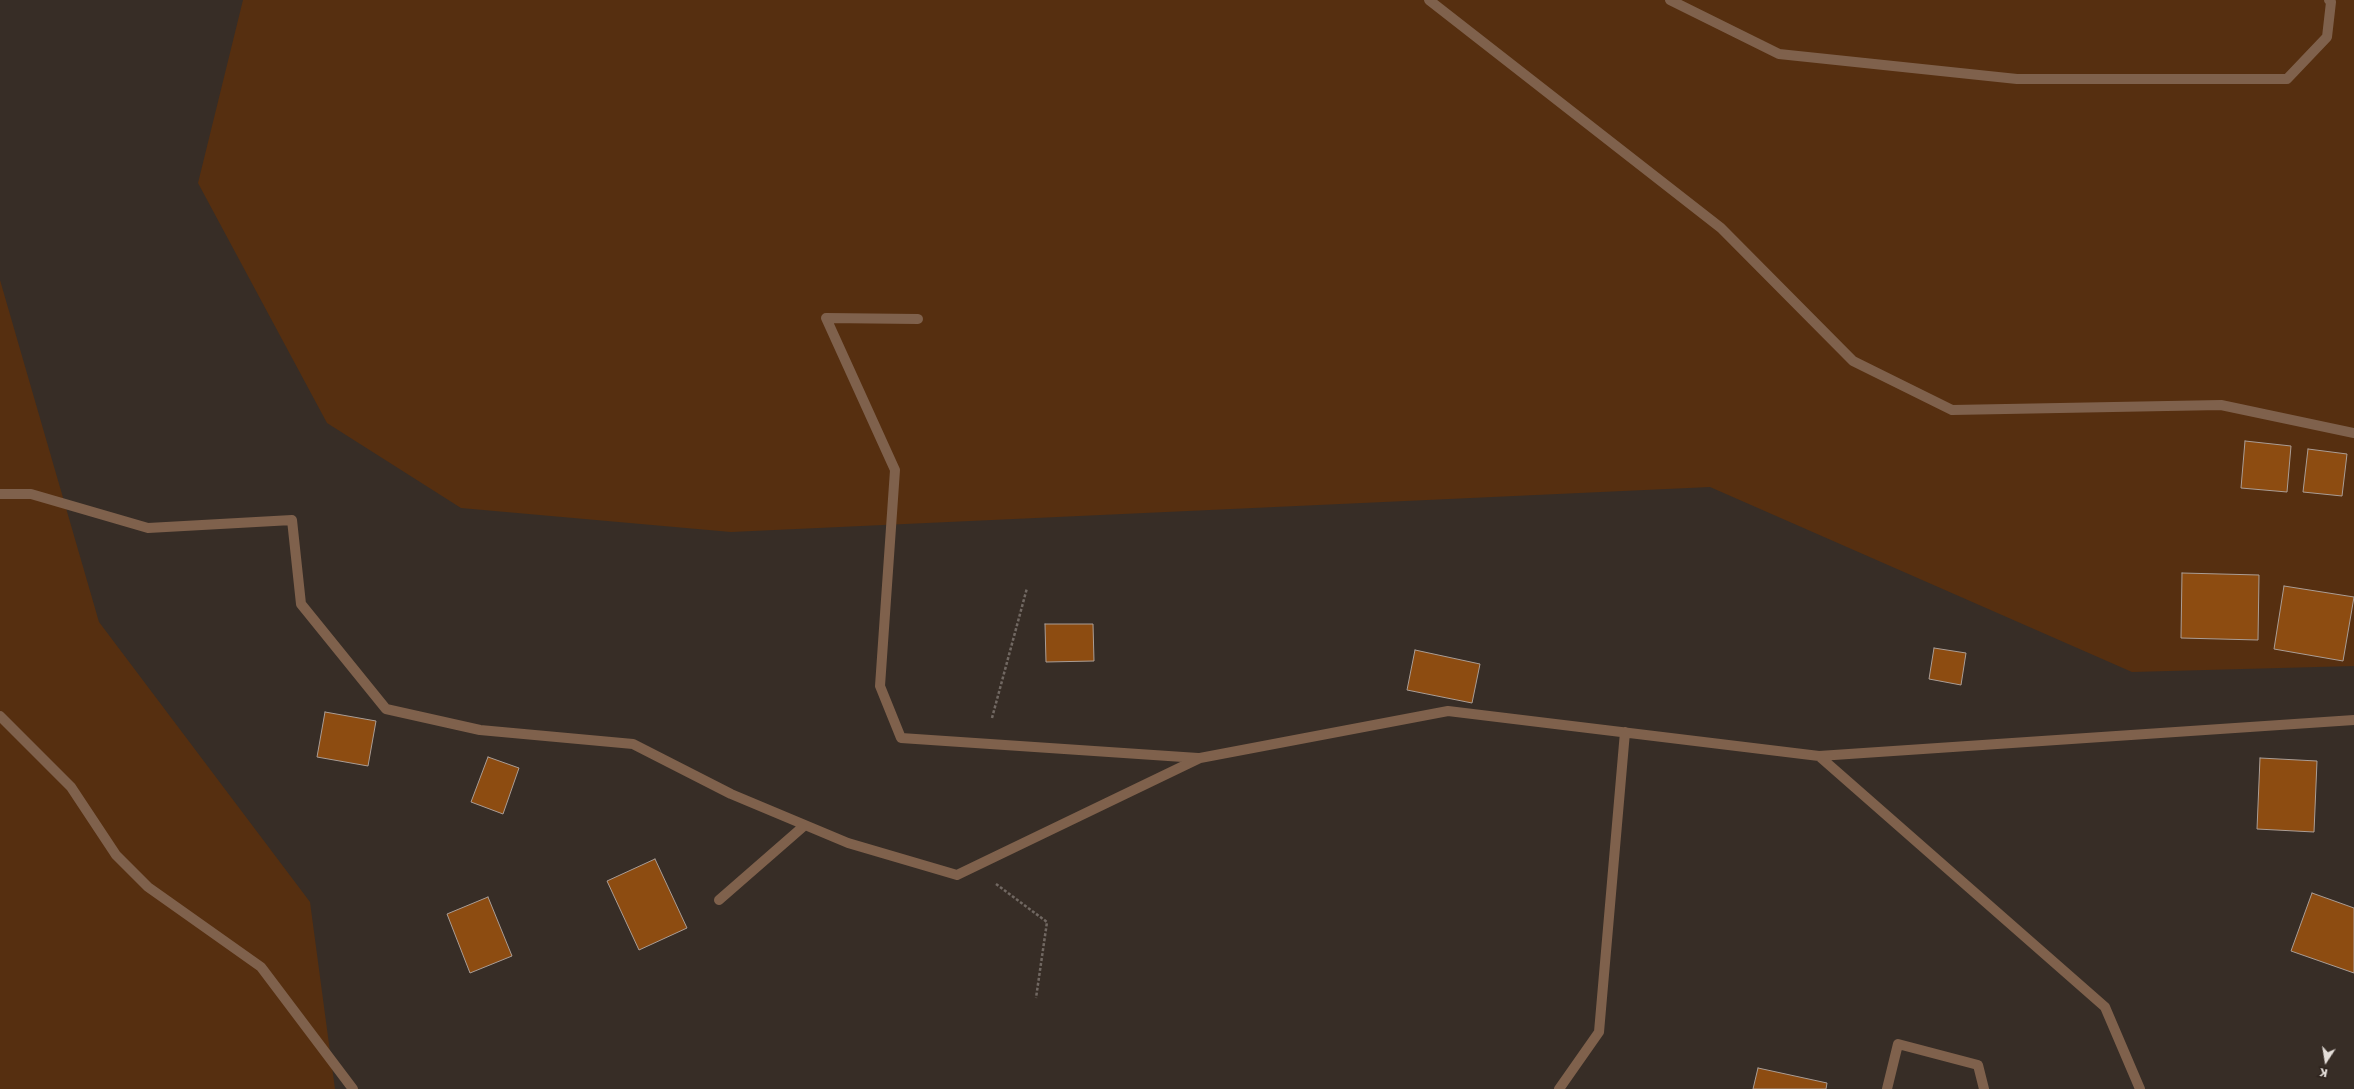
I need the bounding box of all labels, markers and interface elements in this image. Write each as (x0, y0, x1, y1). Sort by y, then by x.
north arrow (2306, 1041, 2346, 1081)
text: K (2318, 1066, 2329, 1080)

